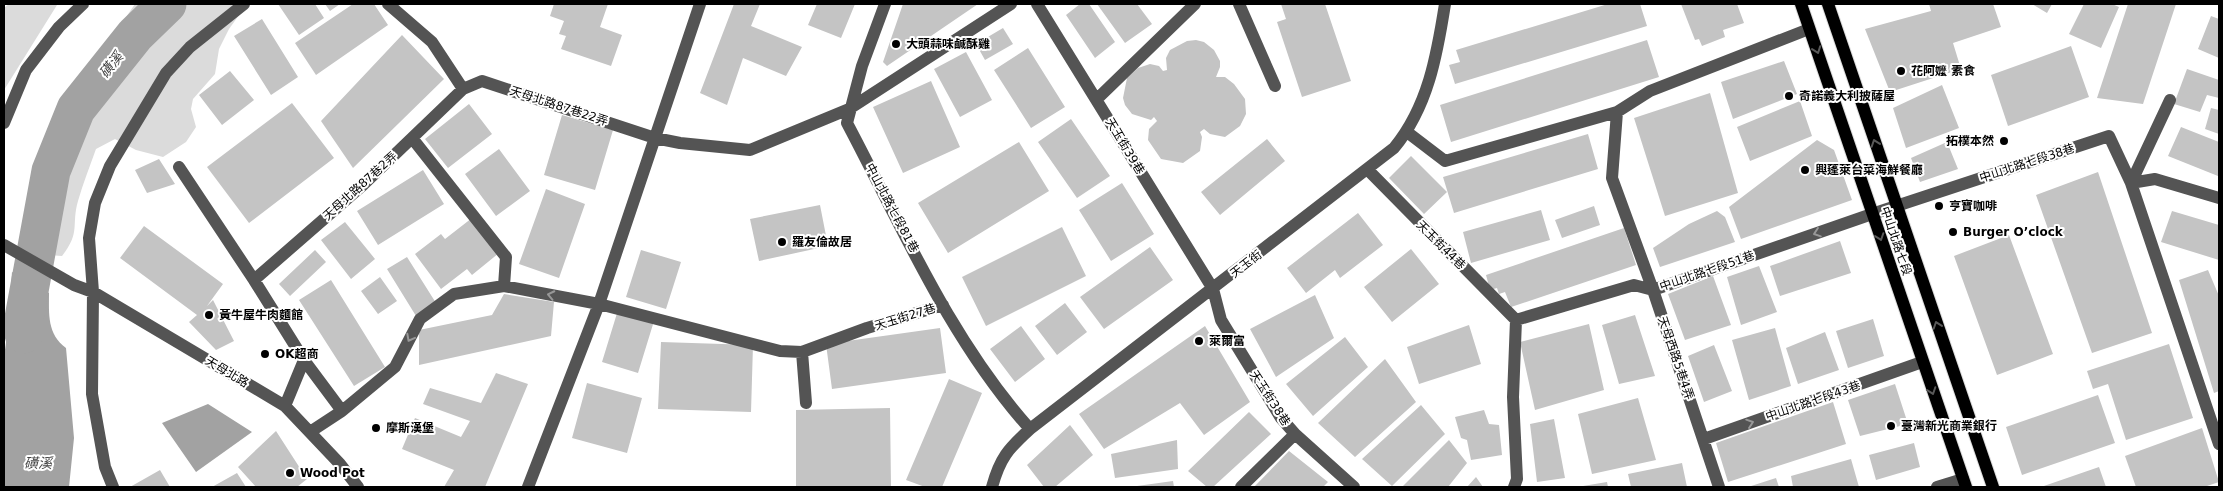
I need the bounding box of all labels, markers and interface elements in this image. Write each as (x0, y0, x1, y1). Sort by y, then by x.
place label: 大頭蒜味鹹酥雞 (906, 37, 990, 51)
marker: 大頭蒜味鹹酥雞 (890, 38, 902, 50)
one-way arrow (1811, 45, 1821, 54)
water label: 磺溪 (96, 47, 127, 81)
place label: 花阿嬤 素食 (1911, 64, 1975, 78)
marker: 花阿嬤 素食 (1895, 65, 1907, 77)
street label: 天母北路87巷22弄 (508, 83, 610, 129)
place label: 奇諾義大利披薩屋 (1799, 89, 1895, 103)
marker: 奇諾義大利披薩屋 (1783, 90, 1795, 102)
street label: 天玉街39巷 (1103, 115, 1147, 177)
place label: 拓樸本然 (1946, 134, 1994, 148)
marker: 拓樸本然 (1998, 135, 2010, 147)
one-way arrow (1871, 140, 1881, 148)
street label: 中山北路七段38巷 (1978, 141, 2076, 185)
street label: 天母北路87巷2弄 (320, 149, 400, 223)
street label: 中山北路七段81巷 (863, 161, 921, 255)
place label: 興蓬萊台菜海鮮餐廳 (1815, 163, 1923, 177)
marker: 興蓬萊台菜海鮮餐廳 (1799, 164, 1811, 176)
place label: 亨寶咖啡 (1949, 199, 1997, 213)
marker: 亨寶咖啡 (1933, 200, 1945, 212)
street label: 中山北路七段 (1878, 205, 1914, 277)
street label: 天玉街44巷 (1414, 218, 1468, 272)
place label: Burger O’clock (1963, 225, 2064, 239)
marker: Burger O’clock (1947, 226, 1959, 238)
one-way arrow (1813, 227, 1822, 237)
one-way arrow (1874, 232, 1884, 241)
place label: 羅友倫故居 (792, 235, 852, 249)
marker: 羅友倫故居 (776, 236, 788, 248)
street label: 天玉街 (1228, 247, 1264, 281)
street label: 中山北路七段51巷 (1658, 248, 1756, 294)
one-way arrow (547, 291, 555, 301)
street label: 天玉街27巷 (873, 301, 937, 333)
place label: 黃牛屋牛肉麵館 (219, 308, 303, 322)
marker: 黃牛屋牛肉麵館 (203, 309, 215, 321)
street label: 天母西路5巷4弄 (1655, 314, 1697, 402)
one-way arrow (1933, 322, 1943, 330)
one-way arrow (406, 333, 416, 342)
place label: 萊爾富 (1209, 334, 1245, 348)
marker: 萊爾富 (1193, 335, 1205, 347)
place label: OK超商 (275, 347, 319, 361)
marker: OK超商 (259, 348, 271, 360)
street label: 天母北路 (203, 354, 251, 390)
street label: 天玉街38巷 (1247, 368, 1293, 428)
street label: 中山北路七段43巷 (1764, 378, 1862, 424)
one-way arrow (1926, 386, 1936, 394)
one-way arrow (1745, 419, 1754, 429)
place label: 臺灣新光商業銀行 (1901, 419, 1997, 433)
marker: 臺灣新光商業銀行 (1885, 420, 1897, 432)
place label: 摩斯漢堡 (386, 421, 434, 435)
marker: 摩斯漢堡 (370, 422, 382, 434)
water label: 磺溪 (24, 455, 54, 471)
place label: Wood Pot (300, 466, 365, 480)
marker: Wood Pot (284, 467, 296, 479)

